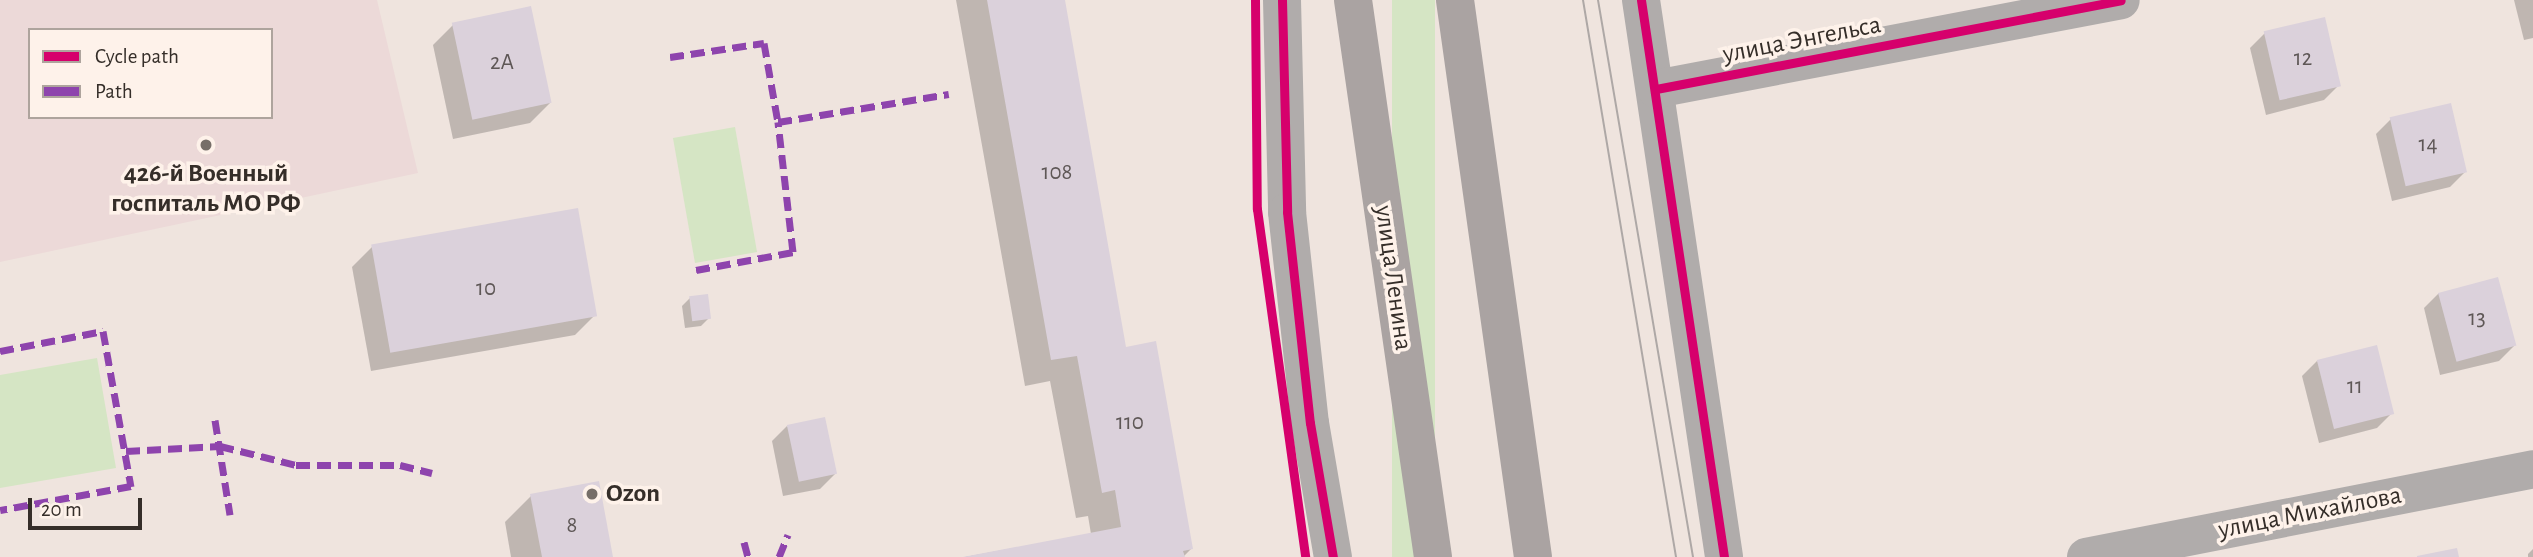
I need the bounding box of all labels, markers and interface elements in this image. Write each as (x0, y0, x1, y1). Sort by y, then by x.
street label: улица Энгельса (1720, 9, 1884, 71)
legend (28, 28, 273, 119)
house number: 12 (2294, 45, 2312, 73)
text: Cycle path (95, 46, 179, 67)
house number: 2А (490, 49, 514, 77)
text: Path (95, 81, 133, 102)
house number: 14 (2419, 131, 2437, 159)
marker: 426-й Военный госпиталь МО РФ (196, 135, 216, 155)
place label: 426-й Военный госпиталь МО РФ (111, 158, 301, 220)
house number: 108 (1042, 159, 1072, 187)
street label: улица Ленина (1367, 204, 1419, 352)
house number: 10 (476, 275, 496, 303)
house number: 13 (2468, 305, 2486, 333)
house number: 11 (2347, 373, 2363, 401)
house number: 110 (1116, 409, 1144, 437)
place label: Ozon (606, 478, 660, 510)
street label: улица Михайлова (2216, 480, 2404, 546)
scale bar (32, 484, 145, 528)
marker: Ozon (584, 486, 600, 502)
text: 20 m (41, 499, 82, 520)
house number: 8 (567, 512, 577, 540)

